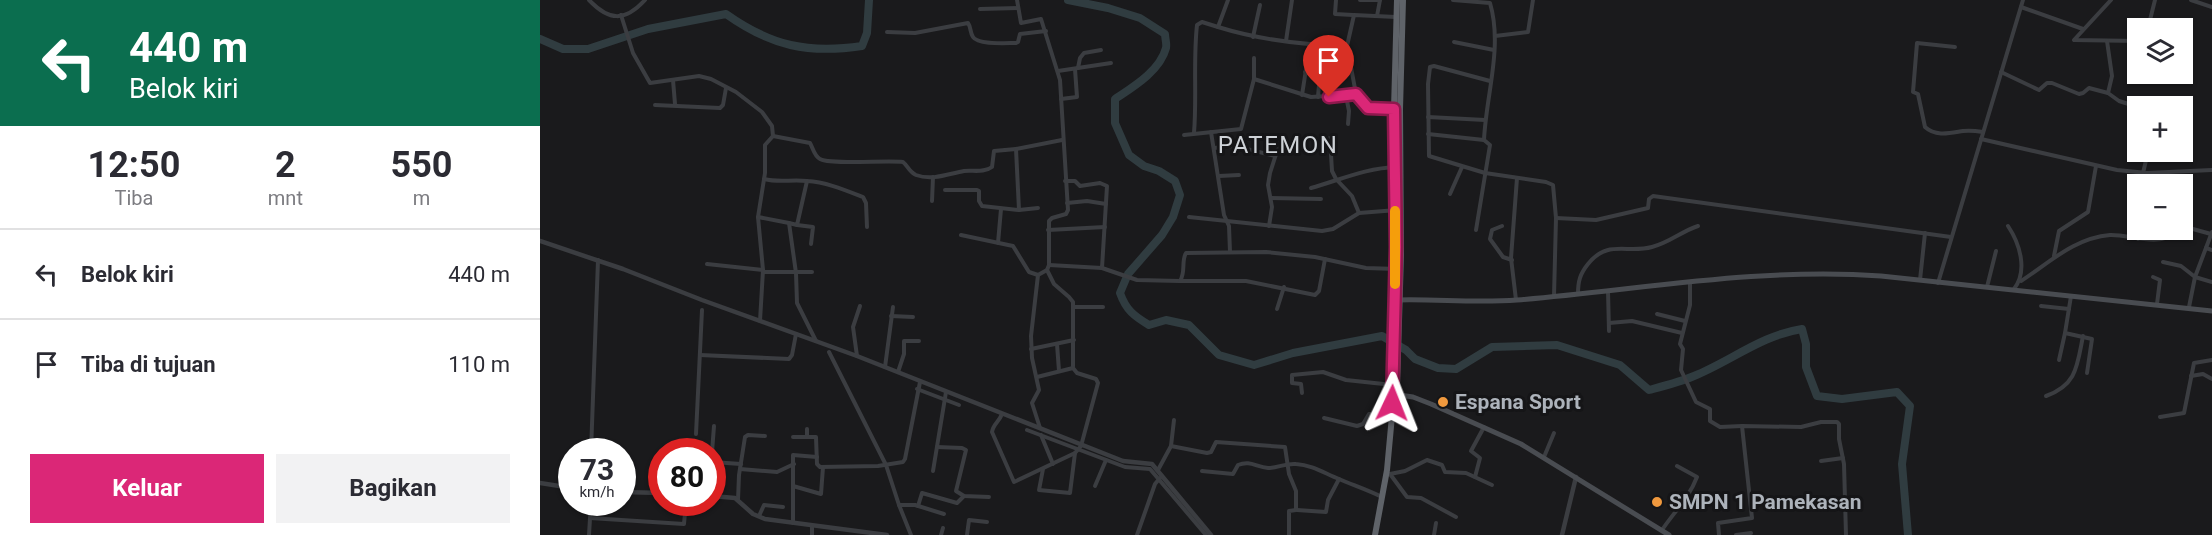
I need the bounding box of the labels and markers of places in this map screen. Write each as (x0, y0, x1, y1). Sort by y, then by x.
pin (1303, 35, 1354, 97)
place label: Espana Sport (1455, 390, 1581, 414)
marker: Espana Sport (1436, 395, 1450, 409)
place label: SMPN 1 Pamekasan (1669, 490, 1862, 514)
marker: SMPN 1 Pamekasan (1650, 495, 1664, 509)

